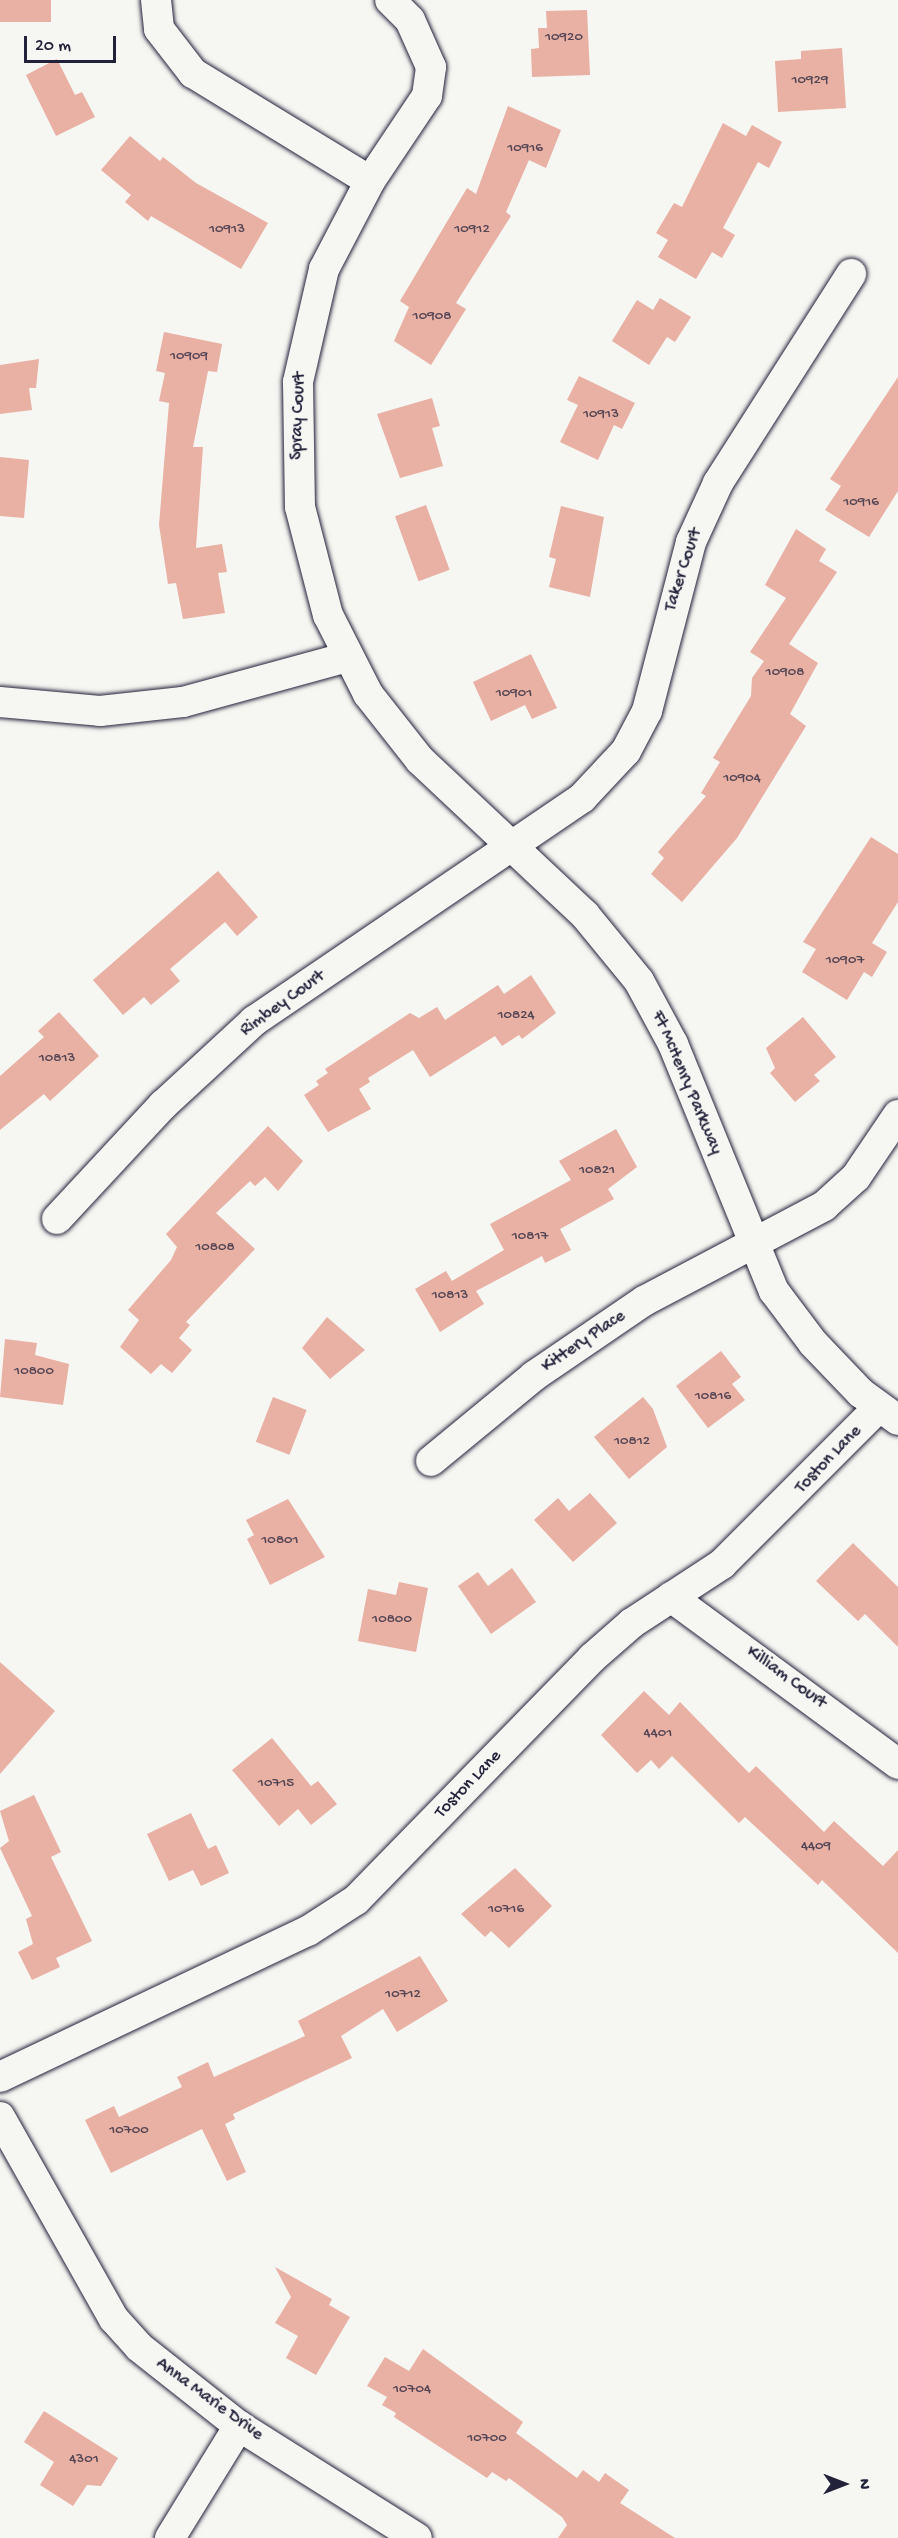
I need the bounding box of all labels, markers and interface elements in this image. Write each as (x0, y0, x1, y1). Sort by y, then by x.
scale bar (27, 24, 118, 62)
house number: 10920 (545, 29, 583, 47)
text: 20 m (35, 36, 71, 57)
house number: 10929 (792, 72, 828, 90)
house number: 10916 (507, 140, 543, 158)
house number: 10913 (209, 221, 245, 239)
house number: 10912 (454, 221, 490, 239)
house number: 10908 (413, 308, 451, 326)
house number: 10909 (170, 348, 208, 366)
street label: Spray Court (287, 372, 311, 460)
house number: 10913 (583, 406, 619, 424)
house number: 10916 (843, 494, 879, 512)
street label: Taker Court (660, 526, 708, 614)
house number: 10908 (766, 664, 804, 682)
house number: 10901 (496, 685, 532, 703)
house number: 10904 (723, 770, 761, 788)
house number: 10907 (826, 952, 864, 970)
street label: Rimbey Court (236, 966, 330, 1042)
house number: 10824 (497, 1007, 535, 1025)
street label: Ft McHenry Parkway (646, 1008, 726, 1158)
house number: 10813 (39, 1050, 75, 1068)
house number: 10821 (579, 1162, 615, 1180)
house number: 10817 (512, 1228, 548, 1246)
house number: 10808 (195, 1239, 235, 1257)
house number: 10813 (432, 1287, 468, 1305)
street label: Kittery Place (538, 1306, 630, 1378)
house number: 10800 (14, 1363, 54, 1381)
house number: 10816 (695, 1388, 731, 1406)
street label: Toston Lane (791, 1421, 867, 1499)
house number: 10812 (614, 1433, 650, 1451)
house number: 10801 (261, 1532, 299, 1550)
house number: 10800 (372, 1611, 412, 1629)
street label: Killiam Court (742, 1642, 830, 1714)
house number: 4401 (644, 1725, 672, 1743)
street label: Toston Lane (431, 1746, 507, 1824)
house number: 10715 (258, 1775, 294, 1793)
house number: 4409 (801, 1838, 831, 1856)
house number: 10716 (488, 1901, 524, 1919)
house number: 10712 (385, 1986, 421, 2004)
house number: 10700 (109, 2122, 149, 2140)
street label: Anna Marie Drive (151, 2354, 267, 2446)
house number: 10704 (393, 2381, 431, 2399)
house number: 10700 (467, 2430, 507, 2448)
house number: 4301 (69, 2451, 99, 2469)
north arrow (814, 2454, 874, 2514)
text: N (853, 2479, 872, 2489)

